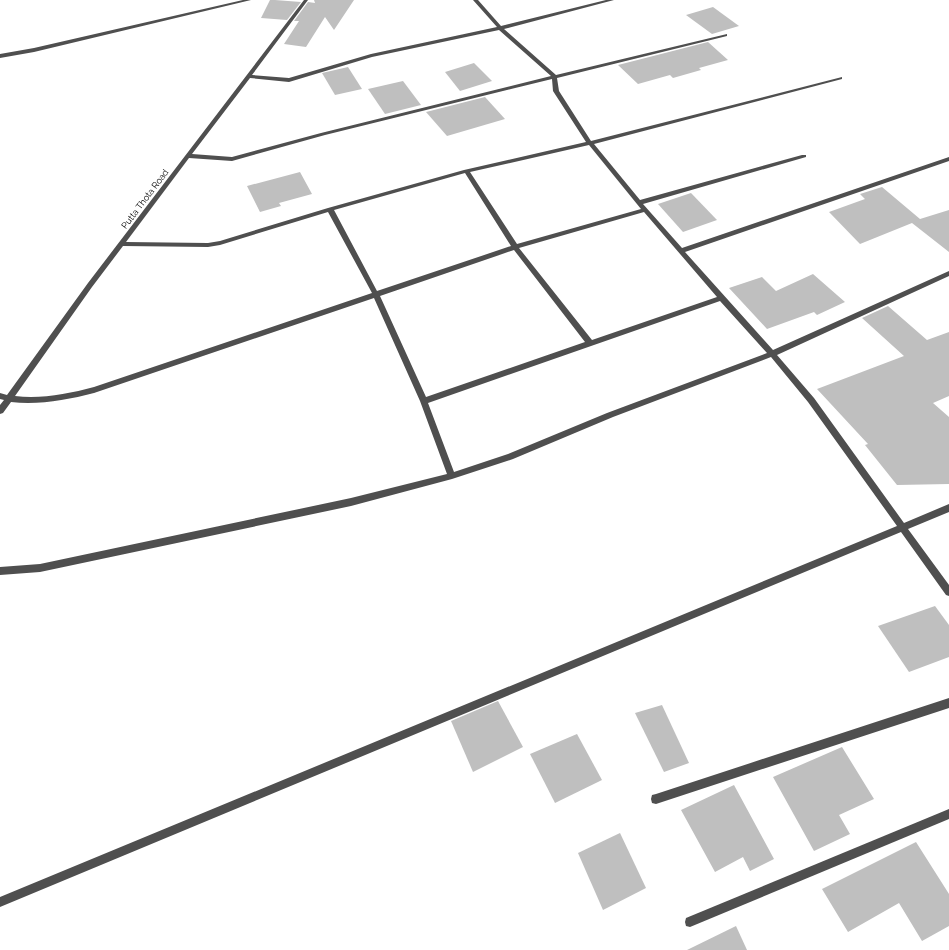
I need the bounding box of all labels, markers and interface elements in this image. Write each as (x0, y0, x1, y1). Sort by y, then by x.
street label: Putta Thota Road (119, 167, 171, 231)

